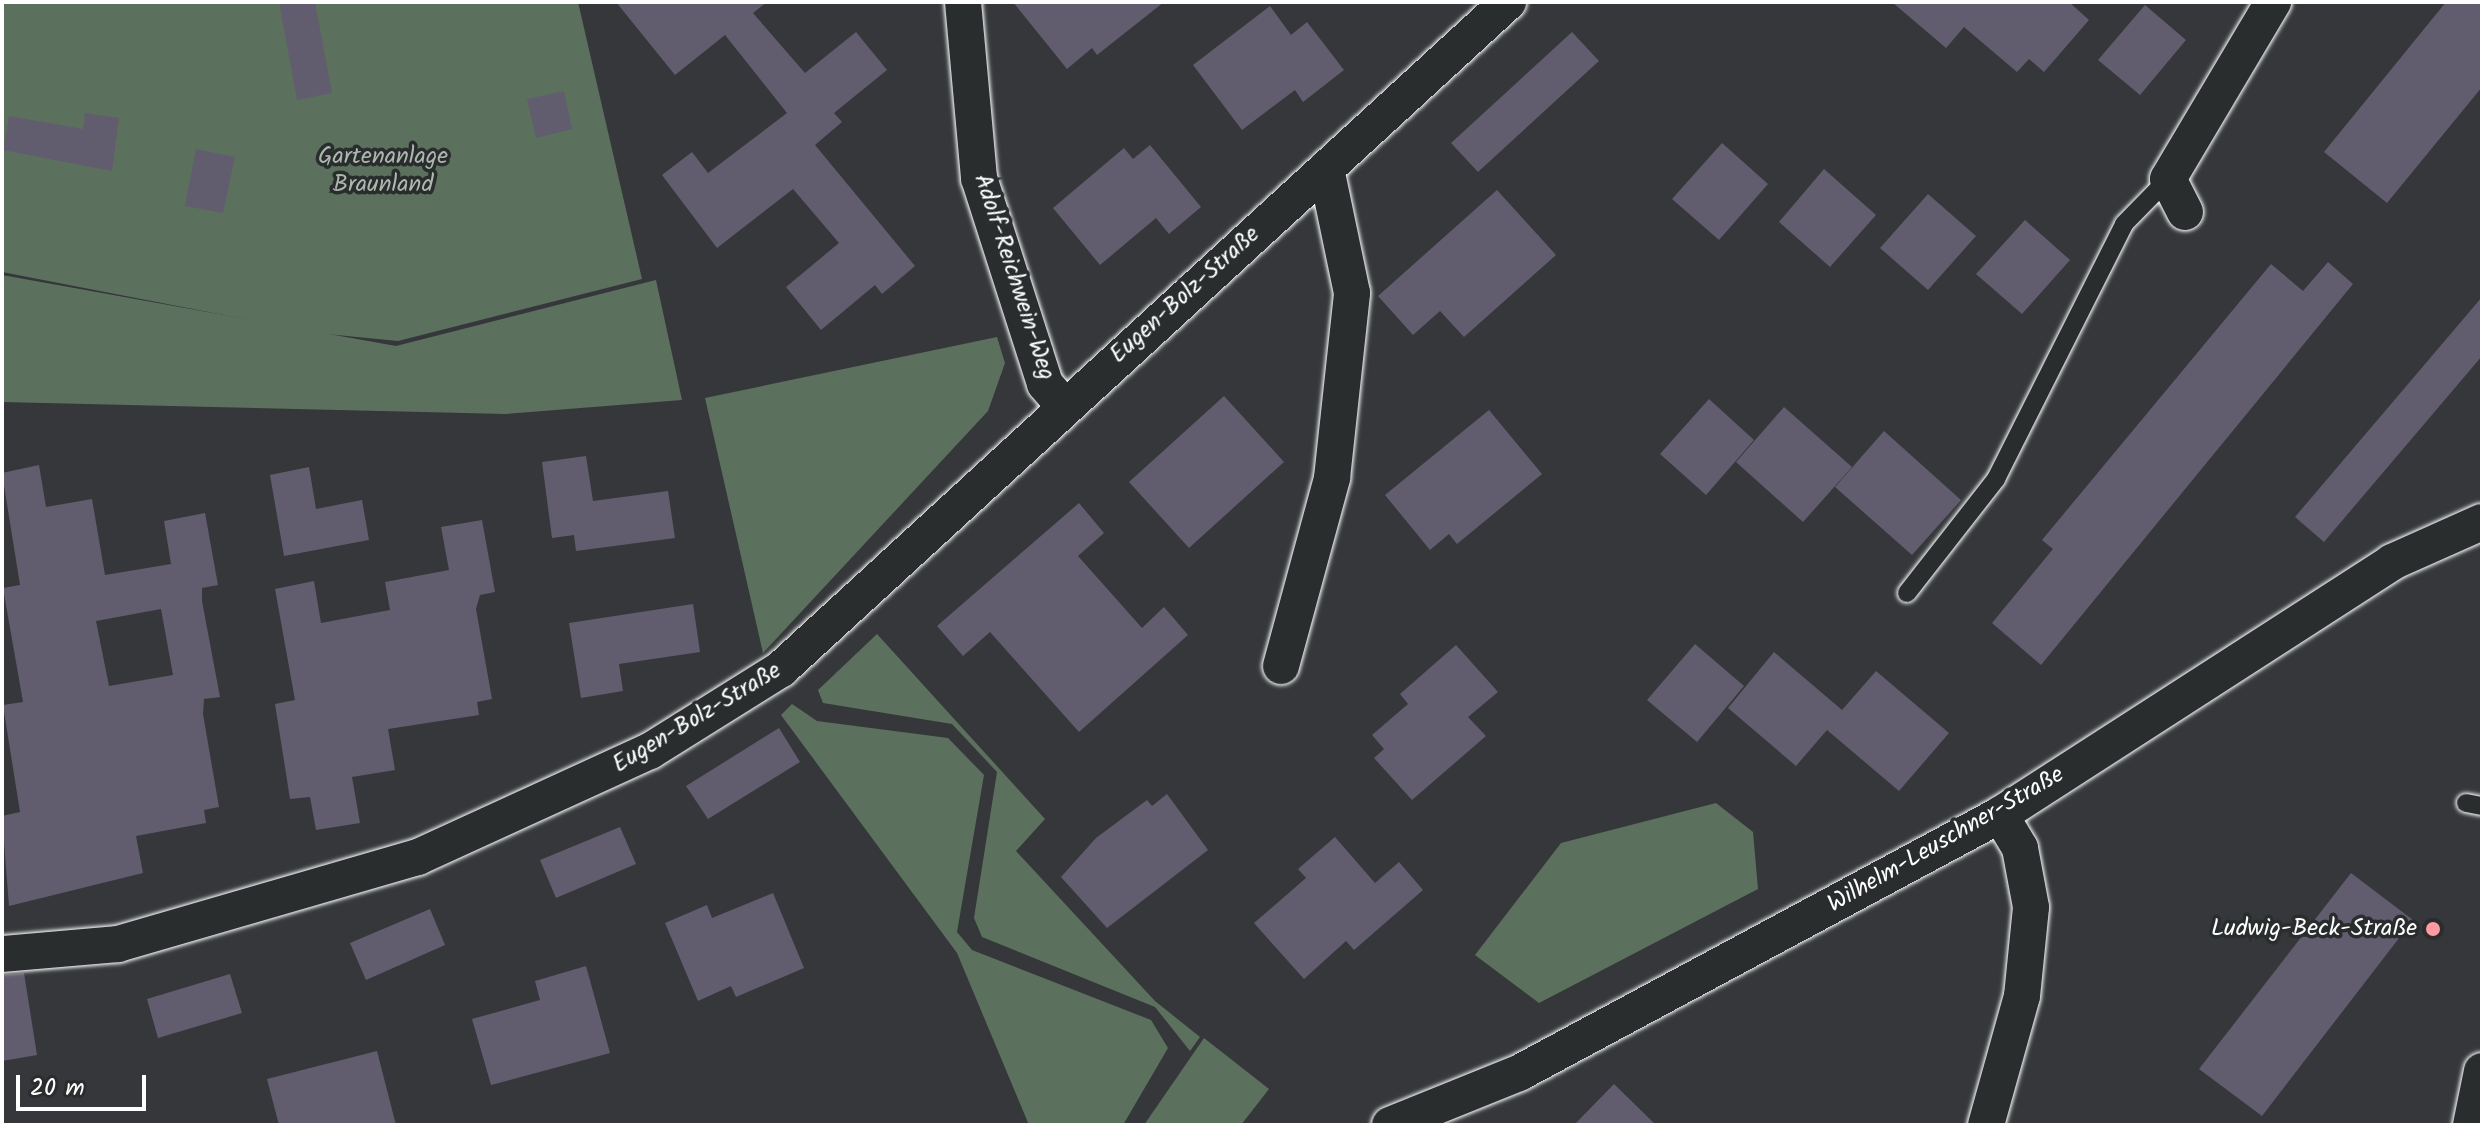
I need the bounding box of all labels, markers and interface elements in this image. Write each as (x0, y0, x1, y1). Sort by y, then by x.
park label: Gartenanlage Braunland (318, 143, 448, 199)
street label: Adolf-Reichwein-Weg (967, 170, 1061, 384)
street label: Eugen-Bolz-Straße (1104, 220, 1266, 370)
street label: Eugen-Bolz-Straße (608, 656, 786, 780)
street label: Wilhelm-Leuschner-Straße (1823, 761, 2069, 919)
place label: Ludwig-Beck-Straße (2211, 915, 2417, 943)
marker: Ludwig-Beck-Straße (2424, 920, 2442, 938)
scale bar (20, 1059, 150, 1109)
text: 20 m (30, 1069, 85, 1108)

